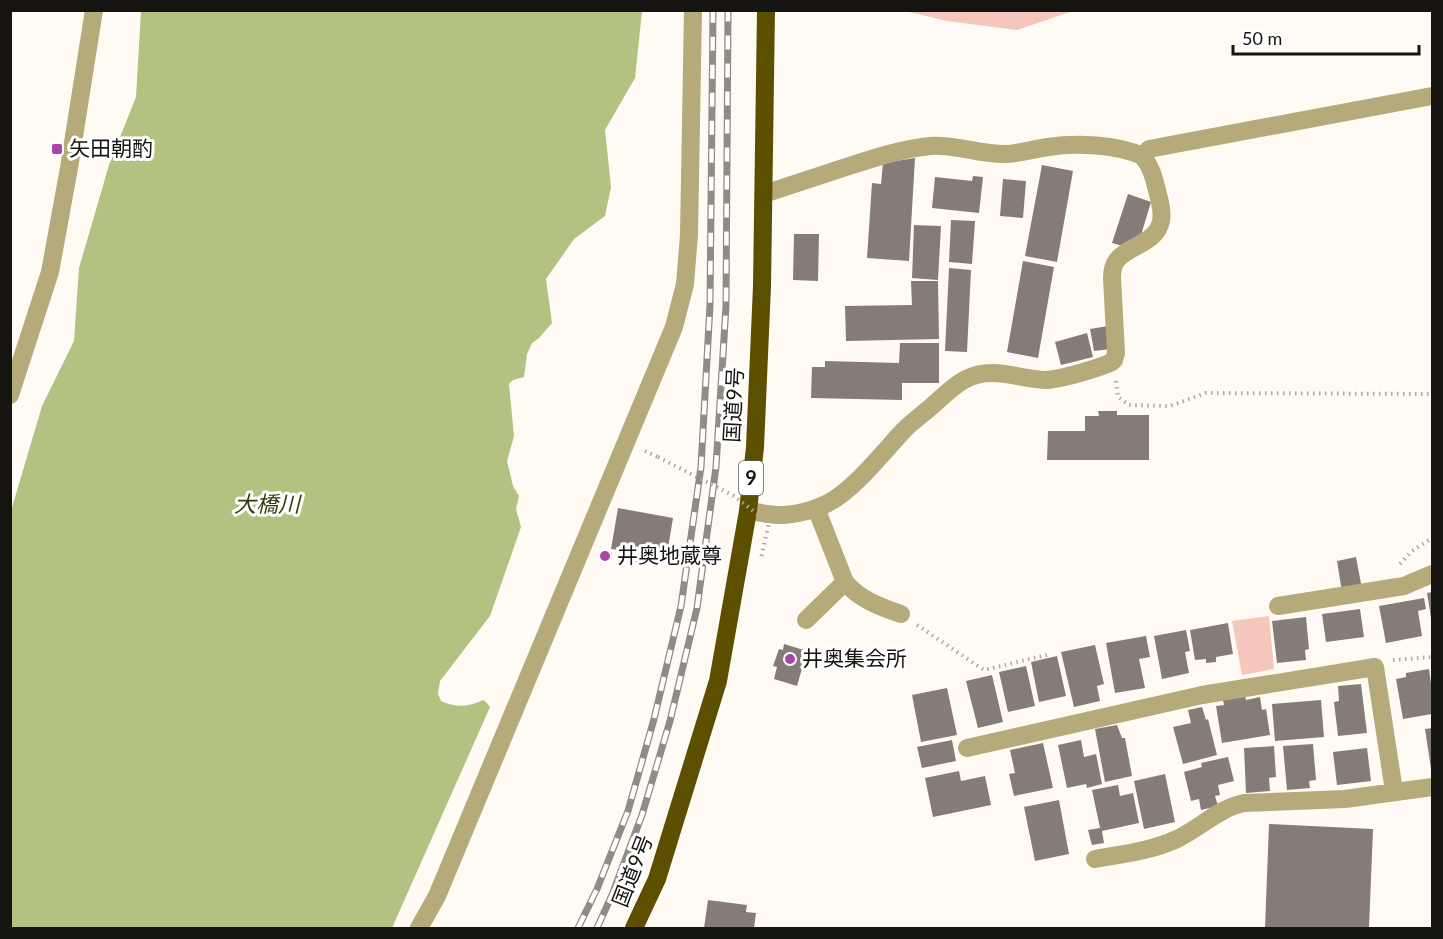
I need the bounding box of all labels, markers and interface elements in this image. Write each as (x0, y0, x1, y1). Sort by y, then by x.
scale bar (1233, 18, 1419, 56)
text: 50 m (1242, 27, 1282, 49)
place label: 矢田朝酌 (69, 135, 153, 160)
marker: 矢田朝酌 (50, 142, 64, 156)
street label: 国道9号 (718, 367, 747, 443)
road number: 9 (739, 461, 763, 495)
water label: 大橋川 (234, 490, 302, 517)
place label: 井奥地蔵尊 (617, 542, 722, 567)
marker: 井奥地蔵尊 (598, 549, 612, 563)
place label: 井奥集会所 (802, 645, 907, 670)
marker: 井奥集会所 (783, 652, 797, 666)
street label: 国道9号 (606, 831, 657, 910)

